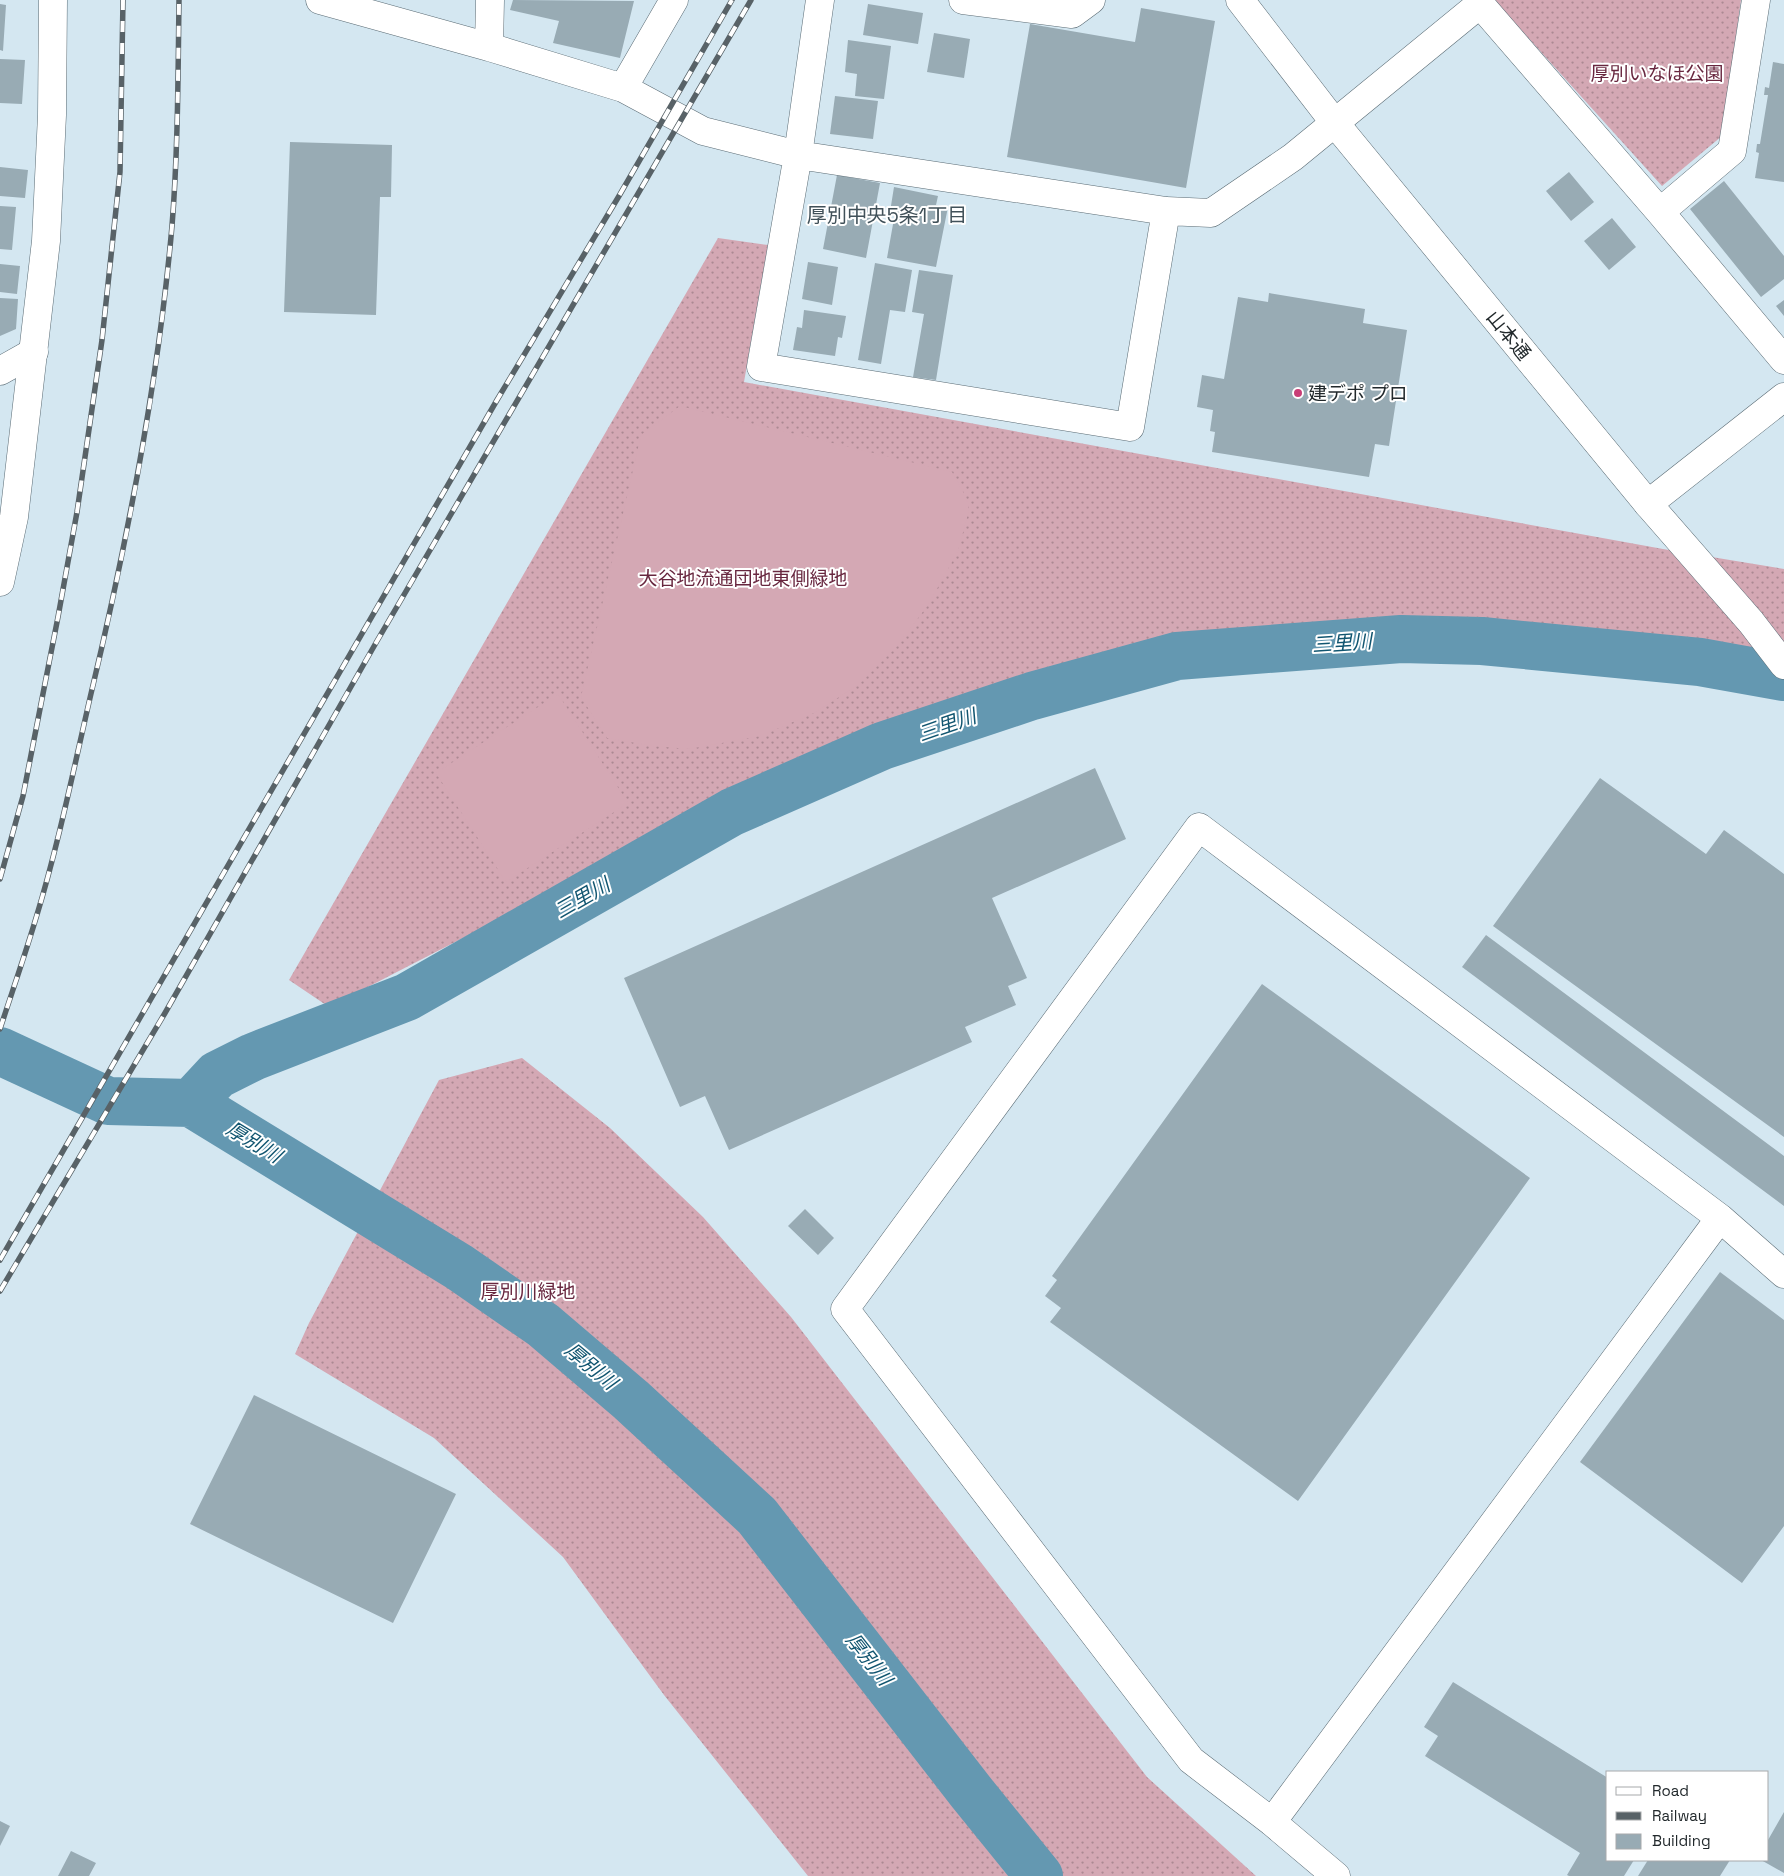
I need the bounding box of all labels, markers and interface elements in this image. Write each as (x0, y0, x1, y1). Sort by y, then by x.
park label: 厚別いなほ公園 (1590, 61, 1724, 86)
district label: 厚別中央5条1丁目 (807, 202, 967, 228)
street label: 山本通 (1481, 305, 1536, 365)
place label: 建デポ プロ (1308, 381, 1408, 406)
marker: 建デポ プロ (1292, 387, 1304, 399)
park label: 大谷地流通団地東側緑地 (638, 566, 848, 591)
water label: 三里川 (1311, 628, 1375, 658)
water label: 三里川 (914, 702, 981, 747)
water label: 三里川 (550, 871, 616, 924)
water label: 厚別川 (222, 1115, 288, 1170)
park label: 厚別川緑地 (480, 1279, 576, 1304)
water label: 厚別川 (560, 1337, 624, 1397)
water label: 厚別川 (840, 1627, 899, 1692)
legend (1606, 1771, 1769, 1861)
text: Road (1652, 1781, 1689, 1800)
text: Railway (1652, 1806, 1707, 1825)
text: Building (1652, 1831, 1711, 1850)

